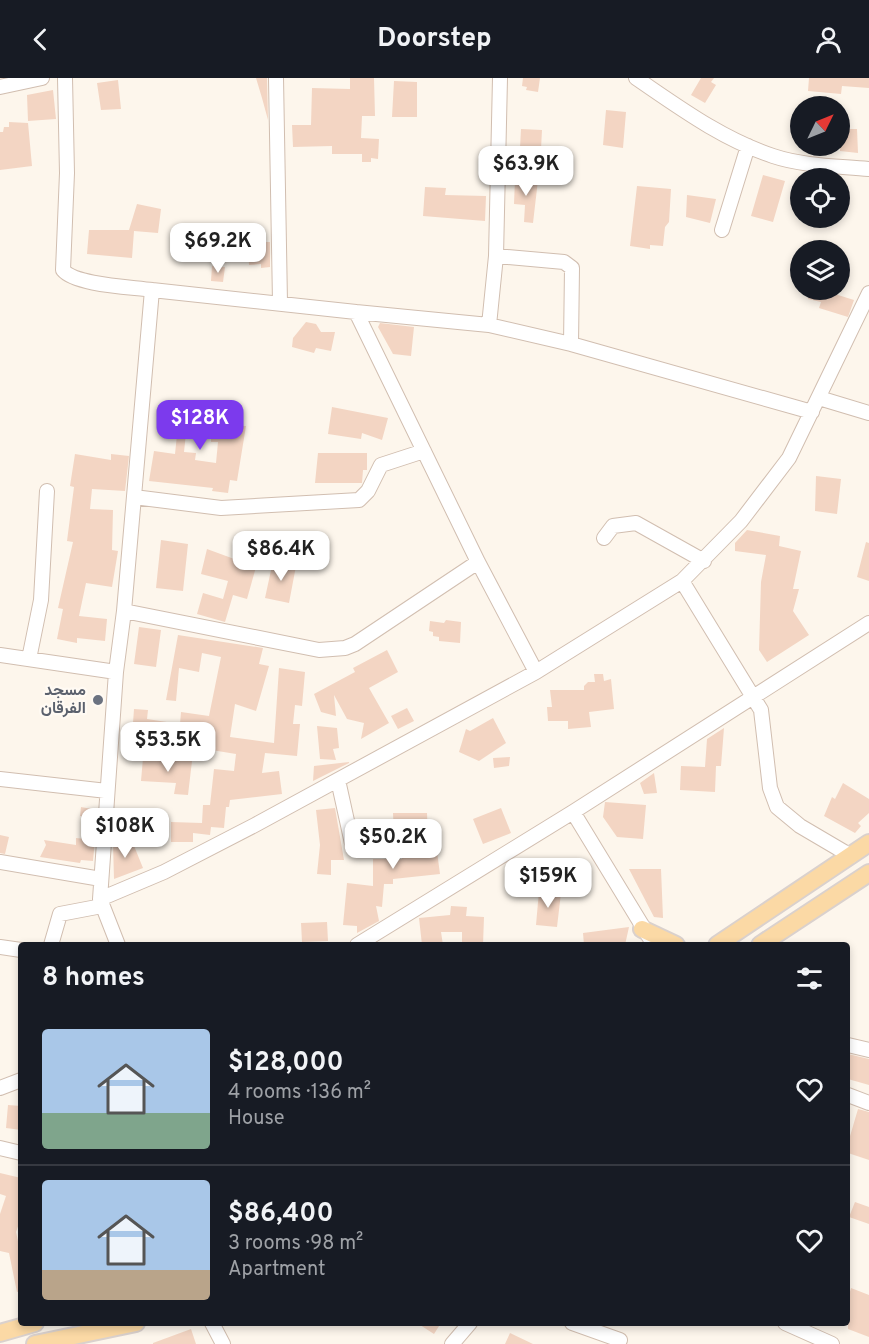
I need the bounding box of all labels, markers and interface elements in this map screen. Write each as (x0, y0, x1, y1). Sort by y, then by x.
text: Doorstep (377, 22, 492, 56)
icon: back (24, 23, 57, 56)
icon: person (812, 23, 845, 56)
north arrow (790, 96, 850, 156)
map controls (790, 96, 850, 300)
pin: $63.9K (477, 146, 575, 197)
text: $63.9K (492, 152, 560, 178)
button: locate (790, 168, 850, 228)
pin: $69.2K (169, 223, 267, 274)
text: $69.2K (184, 229, 252, 255)
button: layers (790, 240, 850, 300)
pin: $128K (158, 400, 242, 451)
text: $128K (171, 406, 229, 432)
pin: $86.4K (232, 531, 330, 582)
text: $86.4K (247, 537, 315, 563)
place label: مسجد الفرقان (41, 681, 86, 719)
marker: مسجد الفرقان (91, 693, 105, 707)
pin: $53.5K (119, 722, 217, 773)
text: $53.5K (134, 728, 202, 754)
pin: $108K (83, 808, 167, 859)
text: $108K (95, 814, 155, 840)
pin: $50.2K (344, 819, 442, 870)
text: $50.2K (359, 825, 427, 851)
pin: $159K (506, 858, 590, 909)
text: $159K (519, 864, 577, 890)
text: 8 homes (42, 962, 145, 995)
icon: filters (793, 962, 826, 995)
text: $128,000 (228, 1047, 344, 1080)
icon: home (90, 1053, 162, 1125)
icon: heart (793, 1073, 826, 1106)
text: 4 rooms · 136 m² (228, 1080, 371, 1106)
text: House (228, 1106, 284, 1132)
text: $86,400 (228, 1198, 334, 1231)
icon: home (90, 1204, 162, 1276)
icon: heart (793, 1224, 826, 1257)
text: 3 rooms · 98 m² (228, 1231, 363, 1257)
text: Apartment (228, 1257, 326, 1283)

